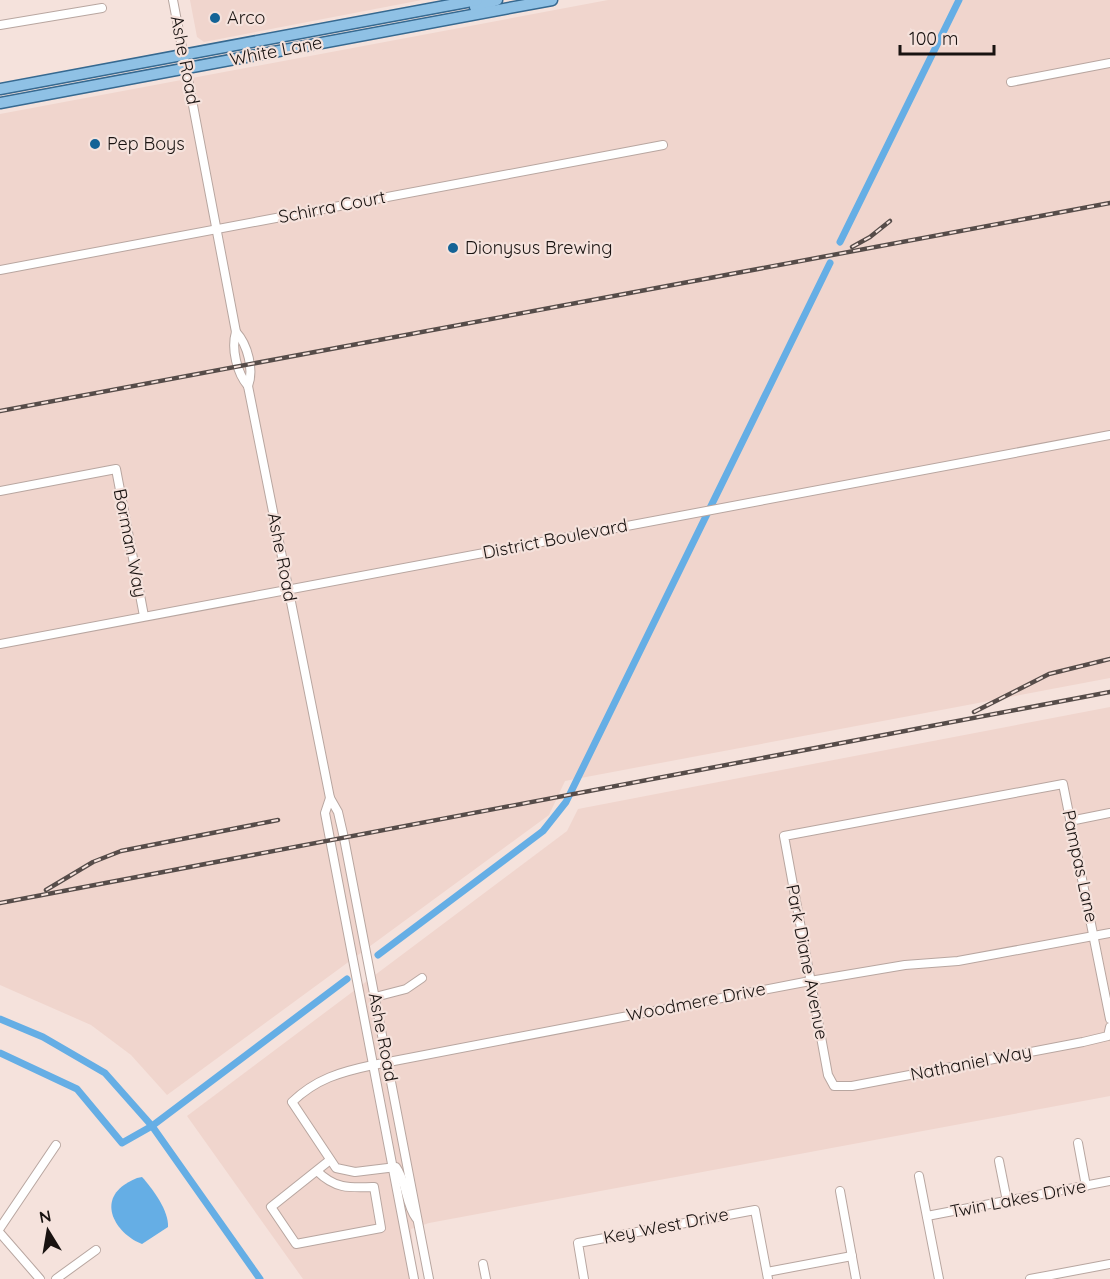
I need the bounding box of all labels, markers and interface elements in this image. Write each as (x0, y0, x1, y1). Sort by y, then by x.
place label: Arco (227, 6, 265, 29)
marker: Arco (208, 11, 222, 25)
street label: Ashe Road (166, 14, 205, 106)
scale bar (900, 18, 994, 56)
text: 100 m (909, 27, 958, 50)
street label: White Lane (228, 30, 324, 71)
place label: Pep Boys (107, 132, 185, 155)
marker: Pep Boys (88, 137, 102, 151)
street label: Schirra Court (276, 185, 388, 228)
place label: Dionysus Brewing (465, 236, 613, 259)
marker: Dionysus Brewing (446, 241, 460, 255)
street label: Borman Way (109, 486, 152, 599)
street label: Ashe Road (263, 511, 302, 603)
street label: District Boulevard (480, 513, 629, 564)
street label: Pampas Lane (1057, 808, 1104, 924)
street label: Park Diane Avenue (781, 882, 834, 1042)
street label: Woodmere Drive (624, 977, 767, 1026)
street label: Ashe Road (364, 991, 403, 1083)
street label: Nathaniel Way (908, 1039, 1034, 1086)
street label: Twin Lakes Drive (948, 1174, 1088, 1223)
north arrow (18, 1201, 78, 1261)
street label: Key West Drive (601, 1202, 730, 1249)
text: N (37, 1205, 53, 1227)

